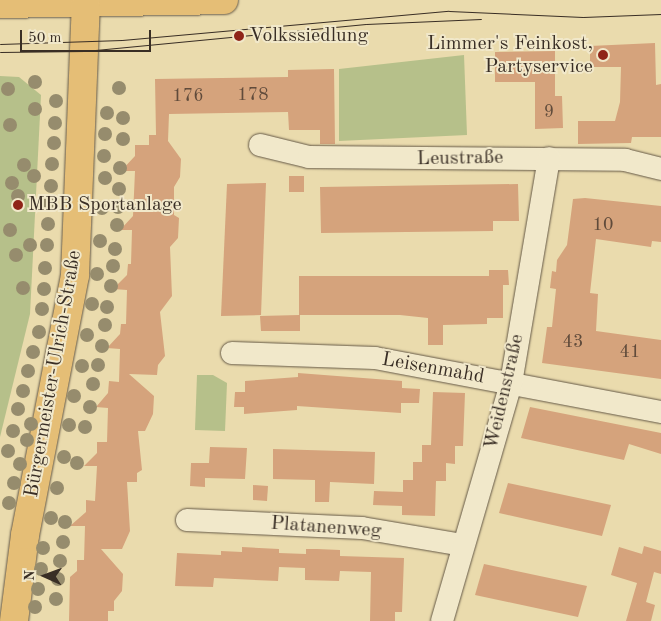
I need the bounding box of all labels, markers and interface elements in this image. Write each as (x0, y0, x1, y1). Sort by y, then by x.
scale bar (22, 20, 154, 52)
place label: Volkssiedlung (249, 24, 368, 48)
marker: Volkssiedlung (233, 30, 245, 42)
text: 50 m (28, 31, 62, 46)
place label: Limmer's Feinkost, Partyservice (427, 32, 593, 79)
marker: Limmer's Feinkost, Partyservice (597, 49, 609, 61)
house number: 178 (237, 84, 269, 106)
house number: 176 (172, 85, 204, 107)
house number: 9 (544, 101, 554, 123)
street label: Leustraße (416, 146, 504, 172)
place label: MBB Sportanlage (28, 193, 182, 217)
marker: MBB Sportanlage (12, 199, 24, 211)
house number: 10 (593, 214, 613, 236)
street label: Bürgermeister-Ulrich-Straße (20, 249, 88, 499)
house number: 43 (563, 331, 583, 353)
street label: Weidenstraße (480, 332, 530, 452)
house number: 41 (620, 341, 640, 363)
street label: Leisenmahd (380, 348, 486, 390)
street label: Platanenweg (270, 512, 382, 544)
north arrow (20, 551, 70, 601)
text: N (23, 570, 37, 581)

